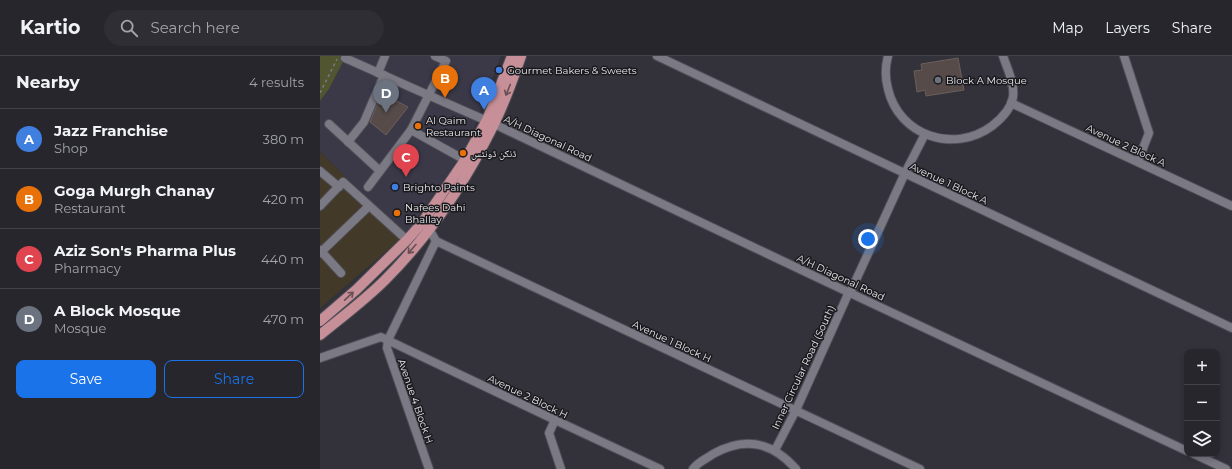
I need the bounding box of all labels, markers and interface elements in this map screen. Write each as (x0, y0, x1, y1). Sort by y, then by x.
search box (104, 10, 384, 46)
text: Kartio (20, 16, 80, 39)
icon: search (118, 17, 140, 39)
text: Search here (150, 18, 240, 37)
text: Map (1052, 19, 1083, 37)
text: Layers (1105, 19, 1150, 37)
text: Share (1172, 19, 1212, 37)
place label: Gourmet Bakers & Sweets (507, 64, 637, 77)
pin: B (432, 65, 458, 98)
marker: Gourmet Bakers & Sweets (494, 65, 504, 75)
text: Nearby (16, 72, 80, 92)
text: 4 results (249, 74, 304, 90)
place label: Block A Mosque (946, 74, 1027, 87)
marker: Block A Mosque (933, 75, 943, 85)
pin: A (471, 77, 497, 110)
pin: D (373, 80, 399, 113)
one-way arrow (504, 84, 512, 96)
street label: A/H Diagonal Road (502, 112, 594, 165)
place label: Al Qaim Restaurant (426, 114, 481, 139)
text: Jazz Franchise (54, 121, 168, 140)
marker: Al Qaim Restaurant (413, 121, 423, 131)
street label: Avenue 2 Block A (1084, 121, 1168, 170)
text: A (24, 131, 34, 147)
text: 380 m (263, 131, 304, 147)
text: Shop (54, 140, 88, 156)
pin: C (393, 144, 419, 177)
place label: ڈنکن ڈونٹس (471, 147, 516, 160)
marker: ڈنکن ڈونٹس (458, 148, 468, 158)
street label: Avenue 1 Block A (908, 160, 991, 208)
text: Goga Murgh Chanay (54, 181, 214, 200)
place label: Brighto Paints (403, 181, 475, 194)
marker: Brighto Paints (390, 182, 400, 192)
text: B (24, 191, 34, 207)
text: 420 m (262, 191, 304, 207)
text: Restaurant (54, 200, 125, 216)
place label: Nafees Dahi Bhallay (405, 201, 466, 226)
marker: Nafees Dahi Bhallay (392, 208, 402, 218)
your location (858, 229, 878, 249)
text: Aziz Son's Pharma Plus (54, 241, 236, 260)
one-way arrow (407, 244, 416, 255)
text: C (24, 251, 34, 267)
text: 440 m (261, 251, 304, 267)
street label: A/H Diagonal Road (795, 251, 887, 304)
text: Pharmacy (54, 260, 121, 276)
one-way arrow (344, 291, 354, 300)
text: A Block Mosque (54, 301, 181, 320)
street label: Inner Circular Road (South) (769, 303, 838, 431)
text: D (24, 311, 34, 327)
text: 470 m (263, 311, 304, 327)
street label: Avenue 1 Block H (630, 318, 713, 365)
text: Mosque (54, 320, 106, 336)
map controls (1184, 349, 1220, 457)
button: + (1184, 349, 1220, 385)
street label: Avenue 4 Block H (395, 357, 436, 445)
button: Save (16, 360, 156, 398)
button: Share (164, 360, 304, 398)
street label: Avenue 2 Block H (486, 371, 570, 421)
button: − (1184, 385, 1220, 421)
button: layers (1184, 421, 1220, 457)

